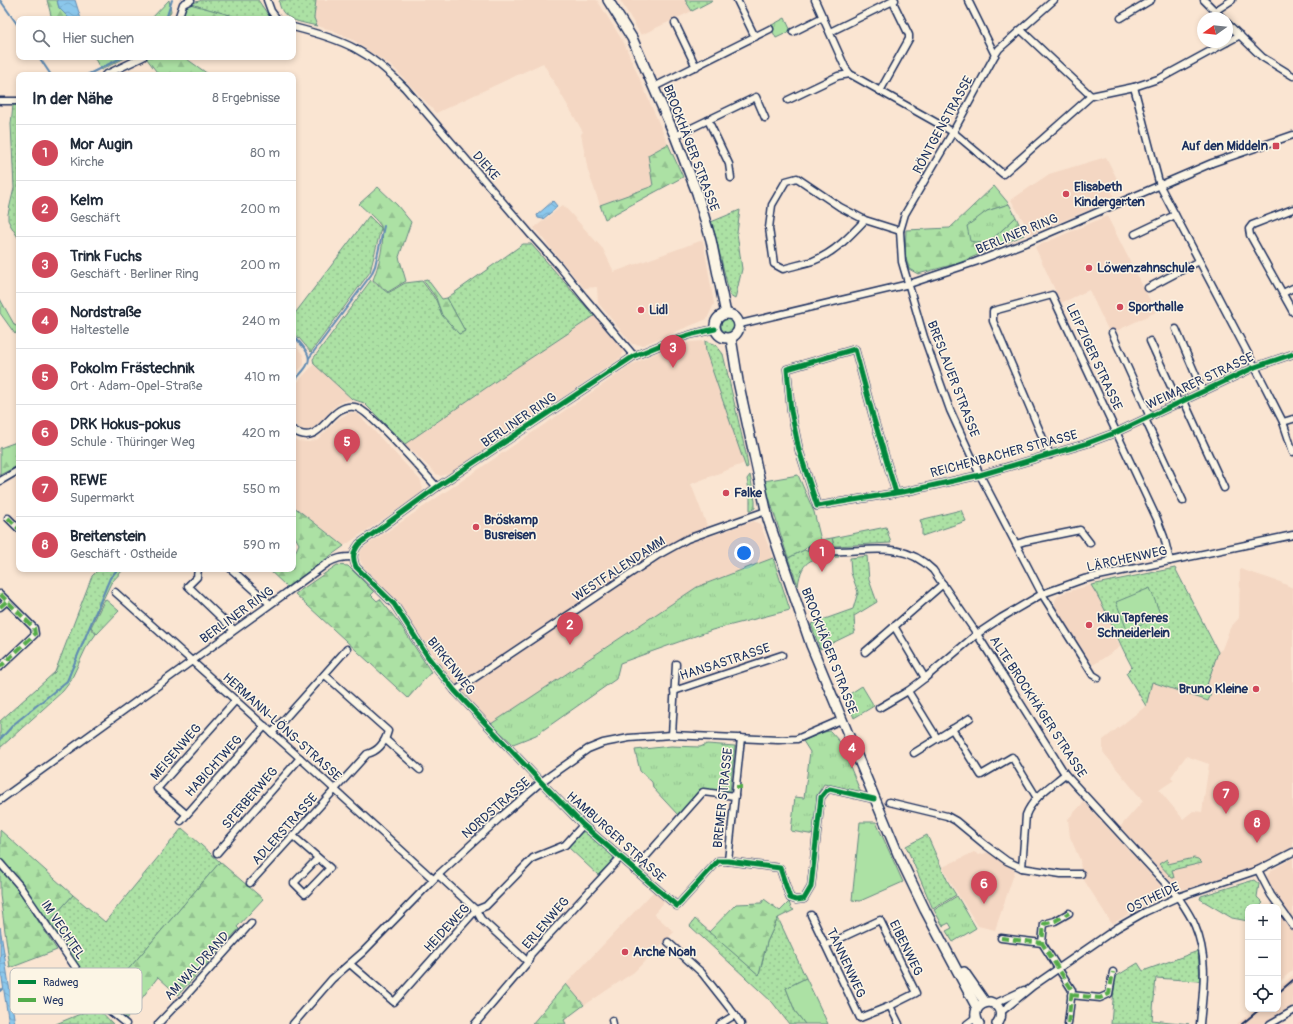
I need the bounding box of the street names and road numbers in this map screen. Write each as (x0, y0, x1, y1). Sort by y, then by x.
street label: RÖNTGENSTRASSE (909, 73, 977, 177)
street label: BROCKHÄGER STRASSE (659, 82, 723, 214)
street label: DIEKE (469, 148, 503, 184)
street label: BERLINER RING (974, 210, 1060, 258)
street label: LEIPZIGER STRASSE (1062, 301, 1126, 413)
street label: BRESLAUER STRASSE (923, 319, 983, 440)
street label: WEIMARER STRASSE (1144, 349, 1256, 413)
street label: BERLINER RING (478, 389, 560, 451)
street label: REICHENBACHER STRASSE (929, 427, 1080, 481)
street label: WESTFALENDAMM (570, 533, 668, 605)
street label: LÄRCHENWEG (1085, 543, 1169, 575)
street label: BERLINER RING (197, 583, 277, 647)
street label: BROCKHÄGER STRASSE (797, 585, 861, 717)
street label: ALTE BROCKHÄGER STRASSE (986, 633, 1090, 781)
street label: BIRKENWEG (424, 634, 478, 698)
street label: HANSASTRASSE (678, 640, 772, 684)
street label: HERMANN-LÖNS-STRASSE (219, 669, 345, 785)
street label: MEISENWEG (147, 720, 205, 784)
street label: HABICHTWEG (182, 732, 246, 800)
street label: BREMER STRASSE (710, 747, 736, 849)
street label: SPERBERWEG (219, 764, 281, 832)
street label: NORDSTRASSE (459, 774, 534, 842)
street label: HAMBURGER STRASSE (563, 788, 669, 886)
street label: ADLERSTRASSE (249, 790, 322, 868)
street label: OSTHEIDE (1124, 879, 1182, 917)
street label: ERLENWEG (519, 894, 573, 952)
street label: IM VECHTEL (37, 897, 89, 963)
street label: HEIDEWEG (421, 901, 473, 955)
street label: EIBENWEG (886, 917, 926, 979)
street label: TANNENWEG (823, 926, 869, 1000)
street label: AM WALDRAND (161, 928, 233, 1004)

